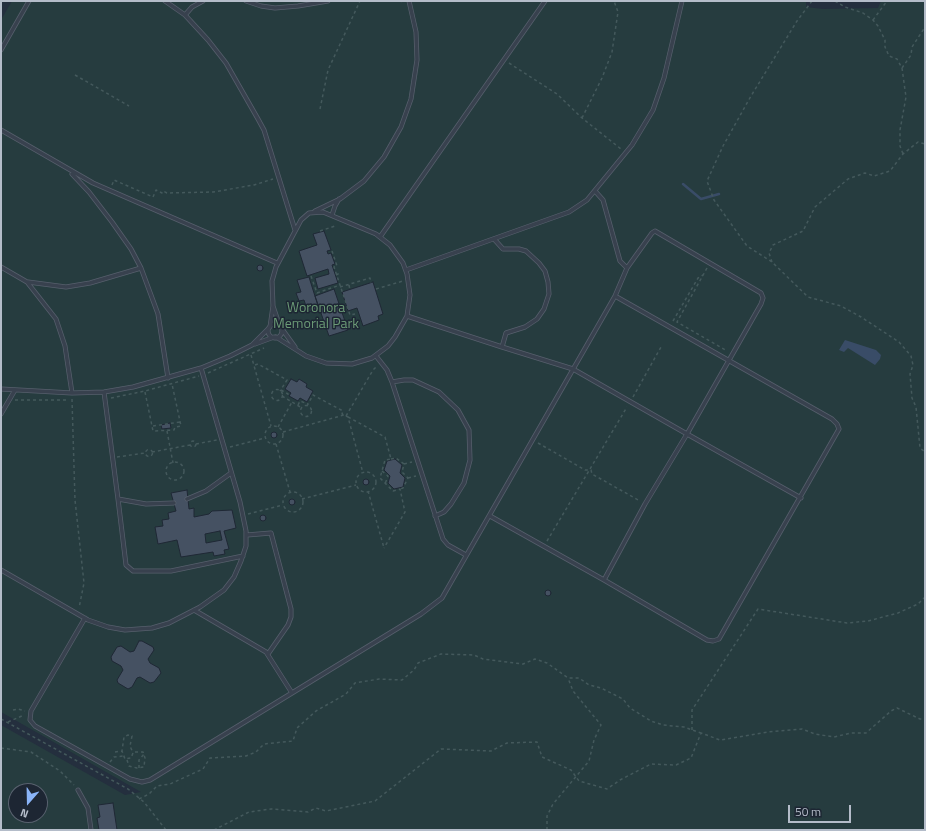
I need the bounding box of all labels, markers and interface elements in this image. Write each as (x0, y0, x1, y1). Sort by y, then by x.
park label: Woronora Memorial Park (273, 301, 359, 334)
north arrow (8, 783, 48, 823)
scale bar (790, 797, 853, 823)
text: 50 m (795, 802, 821, 821)
text: N (18, 805, 31, 822)

